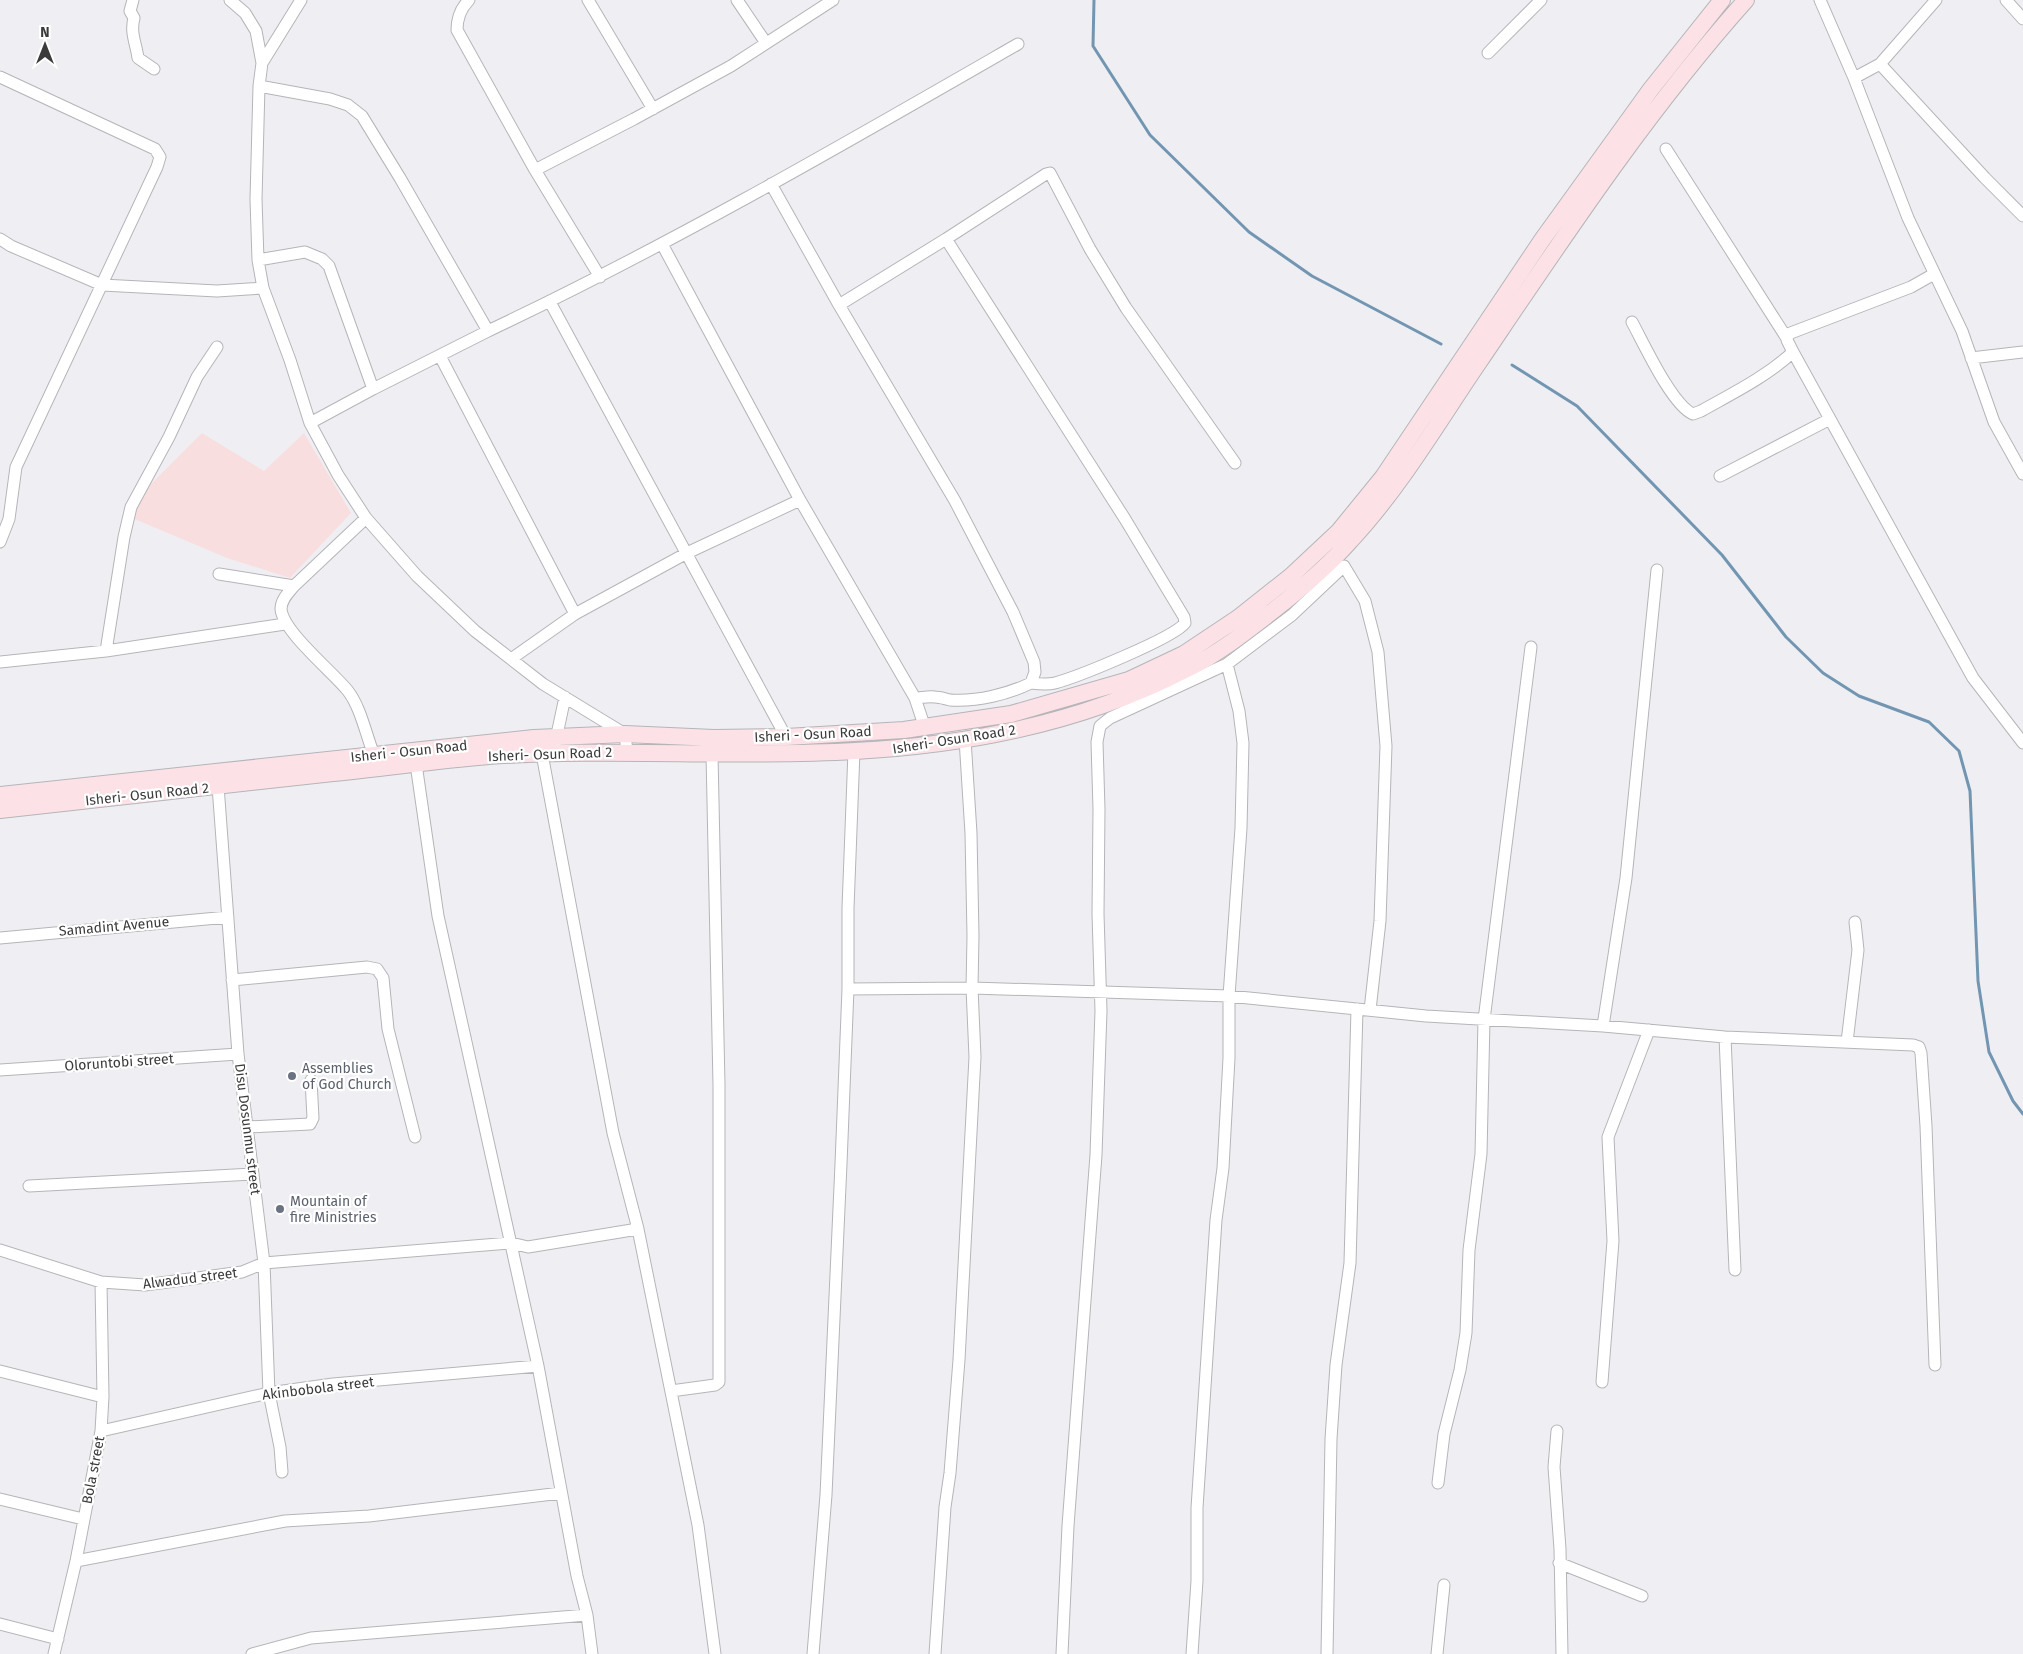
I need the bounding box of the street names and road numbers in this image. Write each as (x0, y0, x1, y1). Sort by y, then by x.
street label: Isheri- Osun Road 2 (891, 721, 1017, 758)
street label: Isheri - Osun Road (754, 723, 872, 746)
street label: Isheri - Osun Road (350, 737, 468, 766)
street label: Isheri- Osun Road 2 (488, 744, 613, 765)
street label: Isheri- Osun Road 2 (84, 780, 210, 809)
street label: Samadint Avenue (58, 913, 170, 940)
street label: Oloruntobi street (64, 1050, 175, 1075)
street label: Disu Dosunmu street (231, 1062, 264, 1197)
street label: Alwadud street (142, 1264, 239, 1293)
street label: Akinbobola street (261, 1373, 376, 1404)
street label: Bola street (79, 1434, 109, 1506)

